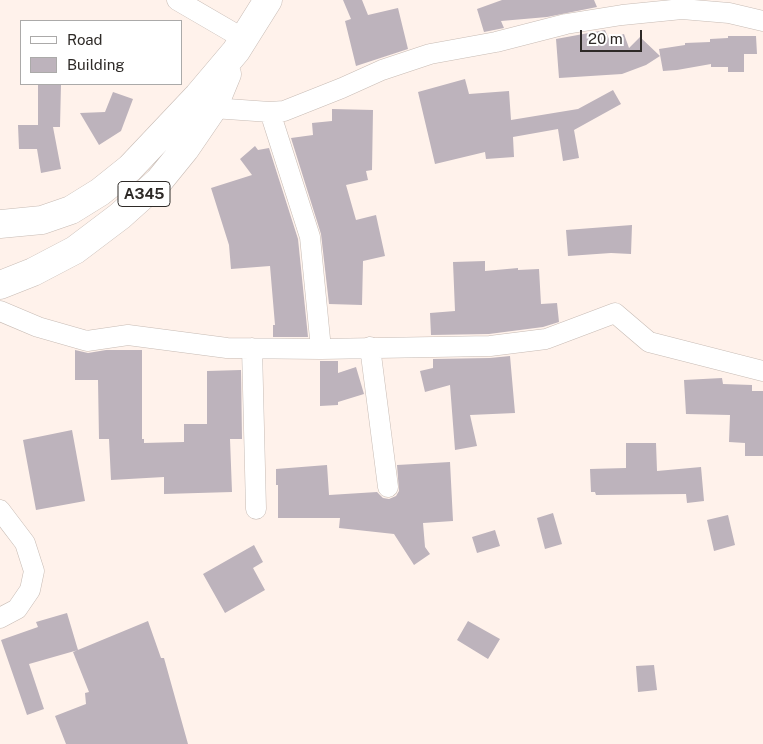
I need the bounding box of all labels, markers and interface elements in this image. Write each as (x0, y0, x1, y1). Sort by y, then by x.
legend (20, 20, 182, 85)
scale bar (583, 20, 646, 52)
text: 20 m (588, 30, 623, 47)
text: Road (67, 31, 103, 48)
text: Building (67, 56, 125, 73)
road number: A345 (118, 182, 170, 206)

